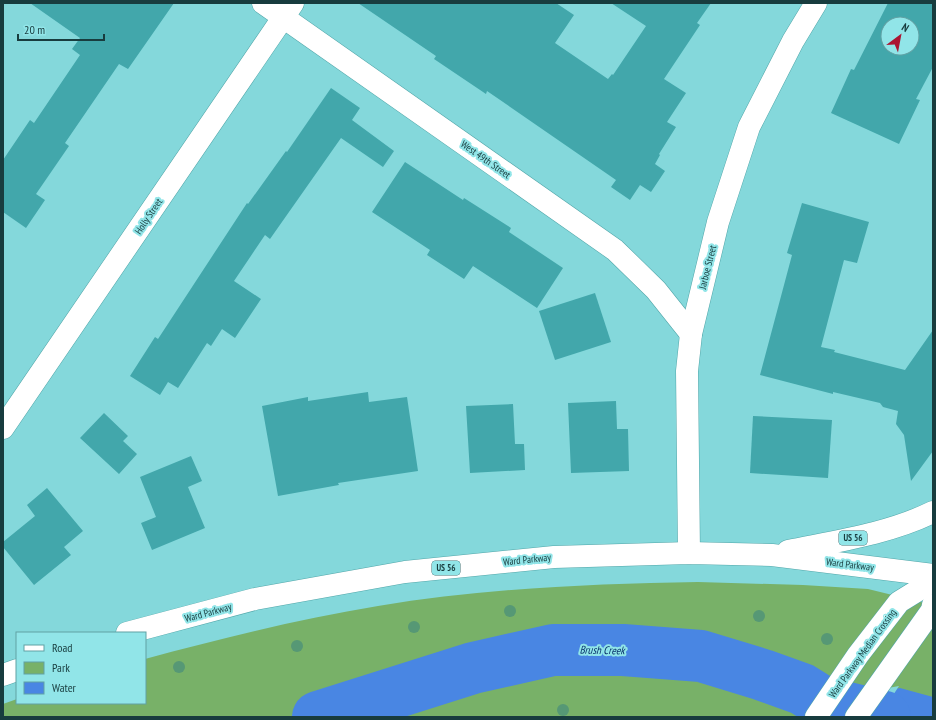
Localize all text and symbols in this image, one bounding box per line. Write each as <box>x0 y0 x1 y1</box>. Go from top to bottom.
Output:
scale bar <box>18 16 104 42</box>
north arrow <box>880 16 920 56</box>
text: N <box>899 20 912 35</box>
text: 20 m <box>24 22 45 37</box>
street label: West 49th Street <box>458 138 513 181</box>
street label: Holly Street <box>132 196 165 237</box>
street label: Jarboe Street <box>696 244 719 291</box>
road number: US 56 <box>839 531 867 545</box>
street label: Ward Parkway <box>502 550 552 568</box>
street label: Ward Parkway <box>825 555 875 574</box>
road number: US 56 <box>432 561 460 575</box>
street label: Ward Parkway <box>183 600 233 625</box>
street label: Ward Parkway Median Crossing <box>826 606 899 700</box>
legend <box>16 632 146 704</box>
text: Road <box>52 640 72 655</box>
water label: Brush Creek <box>579 643 626 657</box>
text: Park <box>52 660 70 675</box>
text: Water <box>52 680 77 695</box>

